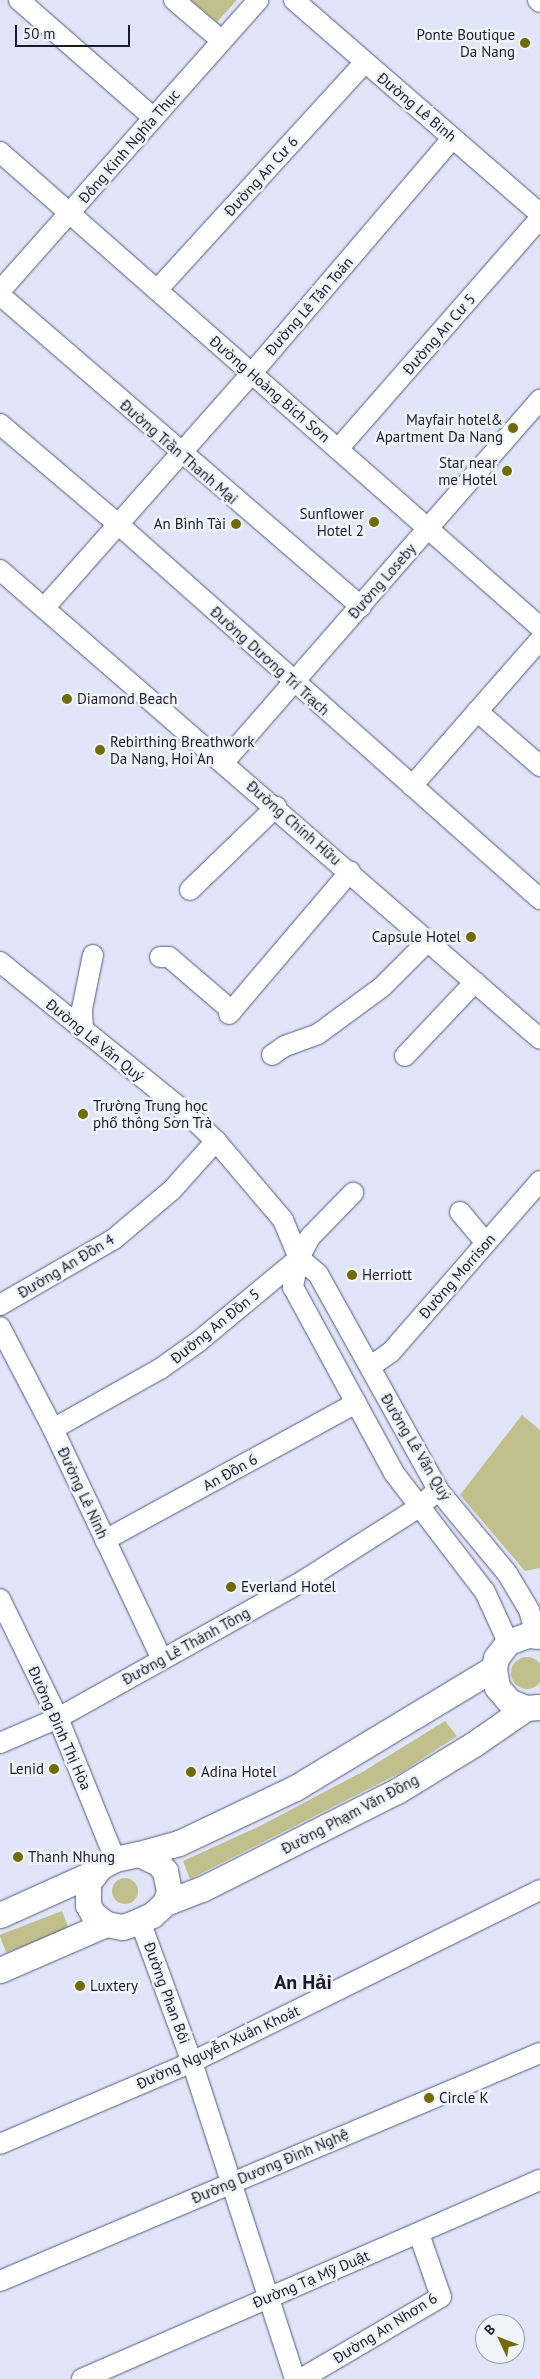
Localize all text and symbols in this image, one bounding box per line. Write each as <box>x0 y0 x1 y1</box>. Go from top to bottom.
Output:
scale bar <box>18 15 132 47</box>
text: 50 m <box>23 24 56 43</box>
place label: Ponte Boutique Da Nang <box>417 25 515 60</box>
marker: Ponte Boutique Da Nang <box>519 37 531 49</box>
street label: Đường Lê Binh <box>374 69 460 145</box>
street label: Đông Kinh Nghĩa Thục <box>74 85 184 207</box>
street label: Đường An Cư 6 <box>221 133 301 219</box>
street label: Đường Lê Tân Toán <box>262 253 356 359</box>
street label: Đường An Cư 5 <box>400 291 478 377</box>
street label: Đường Hoàng Bích Sơn <box>207 333 333 445</box>
street label: Đường Trần Thanh Mại <box>117 396 241 508</box>
place label: Mayfair hotel& Apartment Da Nang <box>376 410 503 445</box>
marker: Mayfair hotel& Apartment Da Nang <box>507 422 519 434</box>
place label: Star near me Hotel <box>438 453 497 488</box>
marker: Star near me Hotel <box>501 465 513 477</box>
place label: Sunflower Hotel 2 <box>300 504 364 539</box>
place label: An Bình Tài <box>153 515 226 533</box>
marker: Sunflower Hotel 2 <box>368 516 380 528</box>
marker: An Bình Tài <box>230 518 242 530</box>
street label: Đường Loseby <box>345 540 419 622</box>
street label: Đường Dương Trí Trạch <box>208 604 332 718</box>
place label: Diamond Beach <box>77 690 178 708</box>
marker: Diamond Beach <box>61 693 73 705</box>
place label: Rebirthing Breathwork Da Nang, Hoi An <box>110 732 254 767</box>
marker: Rebirthing Breathwork Da Nang, Hoi An <box>94 744 106 756</box>
street label: Đường Chính Hữu <box>244 778 344 868</box>
place label: Capsule Hotel <box>372 928 461 946</box>
marker: Capsule Hotel <box>465 931 477 943</box>
street label: Đường Lê Văn Quý <box>43 995 147 1085</box>
place label: Trường Trung học phổ thông Sơn Trà <box>93 1096 213 1131</box>
marker: Trường Trung học phổ thông Sơn Trà <box>77 1108 89 1120</box>
street label: Đường An Đồn 4 <box>15 1230 117 1302</box>
street label: Đường Morrison <box>416 1230 498 1322</box>
place label: Herriott <box>362 1266 412 1284</box>
marker: Herriott <box>346 1269 358 1281</box>
street label: Đường An Đồn 5 <box>167 1285 263 1367</box>
street label: Đường Lê Văn Quý <box>377 1391 455 1503</box>
street label: Đường Lê Ninh <box>54 1445 112 1541</box>
street label: An Đồn 6 <box>199 1450 261 1494</box>
place label: Everland Hotel <box>241 1578 336 1596</box>
marker: Everland Hotel <box>225 1581 237 1593</box>
street label: Đường Lê Thánh Tông <box>119 1604 253 1688</box>
street label: Đường Đinh Thị Hòa <box>25 1664 95 1792</box>
place label: Lenid <box>9 1760 44 1778</box>
marker: Lenid <box>48 1763 60 1775</box>
place label: Adina Hotel <box>201 1763 277 1781</box>
marker: Adina Hotel <box>185 1766 197 1778</box>
street label: Đường Phạm Văn Đồng <box>279 1770 421 1858</box>
place label: Thanh Nhung <box>28 1848 115 1866</box>
marker: Thanh Nhung <box>12 1851 24 1863</box>
street label: Đường Phan Bôi <box>141 1940 193 2046</box>
district label: An Hải <box>274 1970 332 1994</box>
place label: Luxtery <box>90 1977 138 1995</box>
marker: Luxtery <box>74 1980 86 1992</box>
street label: Đường Nguyễn Xuân Khoát <box>134 2002 302 2092</box>
place label: Circle K <box>439 2089 489 2107</box>
marker: Circle K <box>423 2092 435 2104</box>
street label: Đường Dương Đình Nghệ <box>190 2125 350 2207</box>
street label: Đường Tạ Mỹ Duật <box>250 2246 372 2312</box>
street label: Đường An Nhơn 6 <box>331 2289 439 2367</box>
north arrow <box>475 2314 525 2364</box>
text: B <box>480 2320 499 2339</box>

